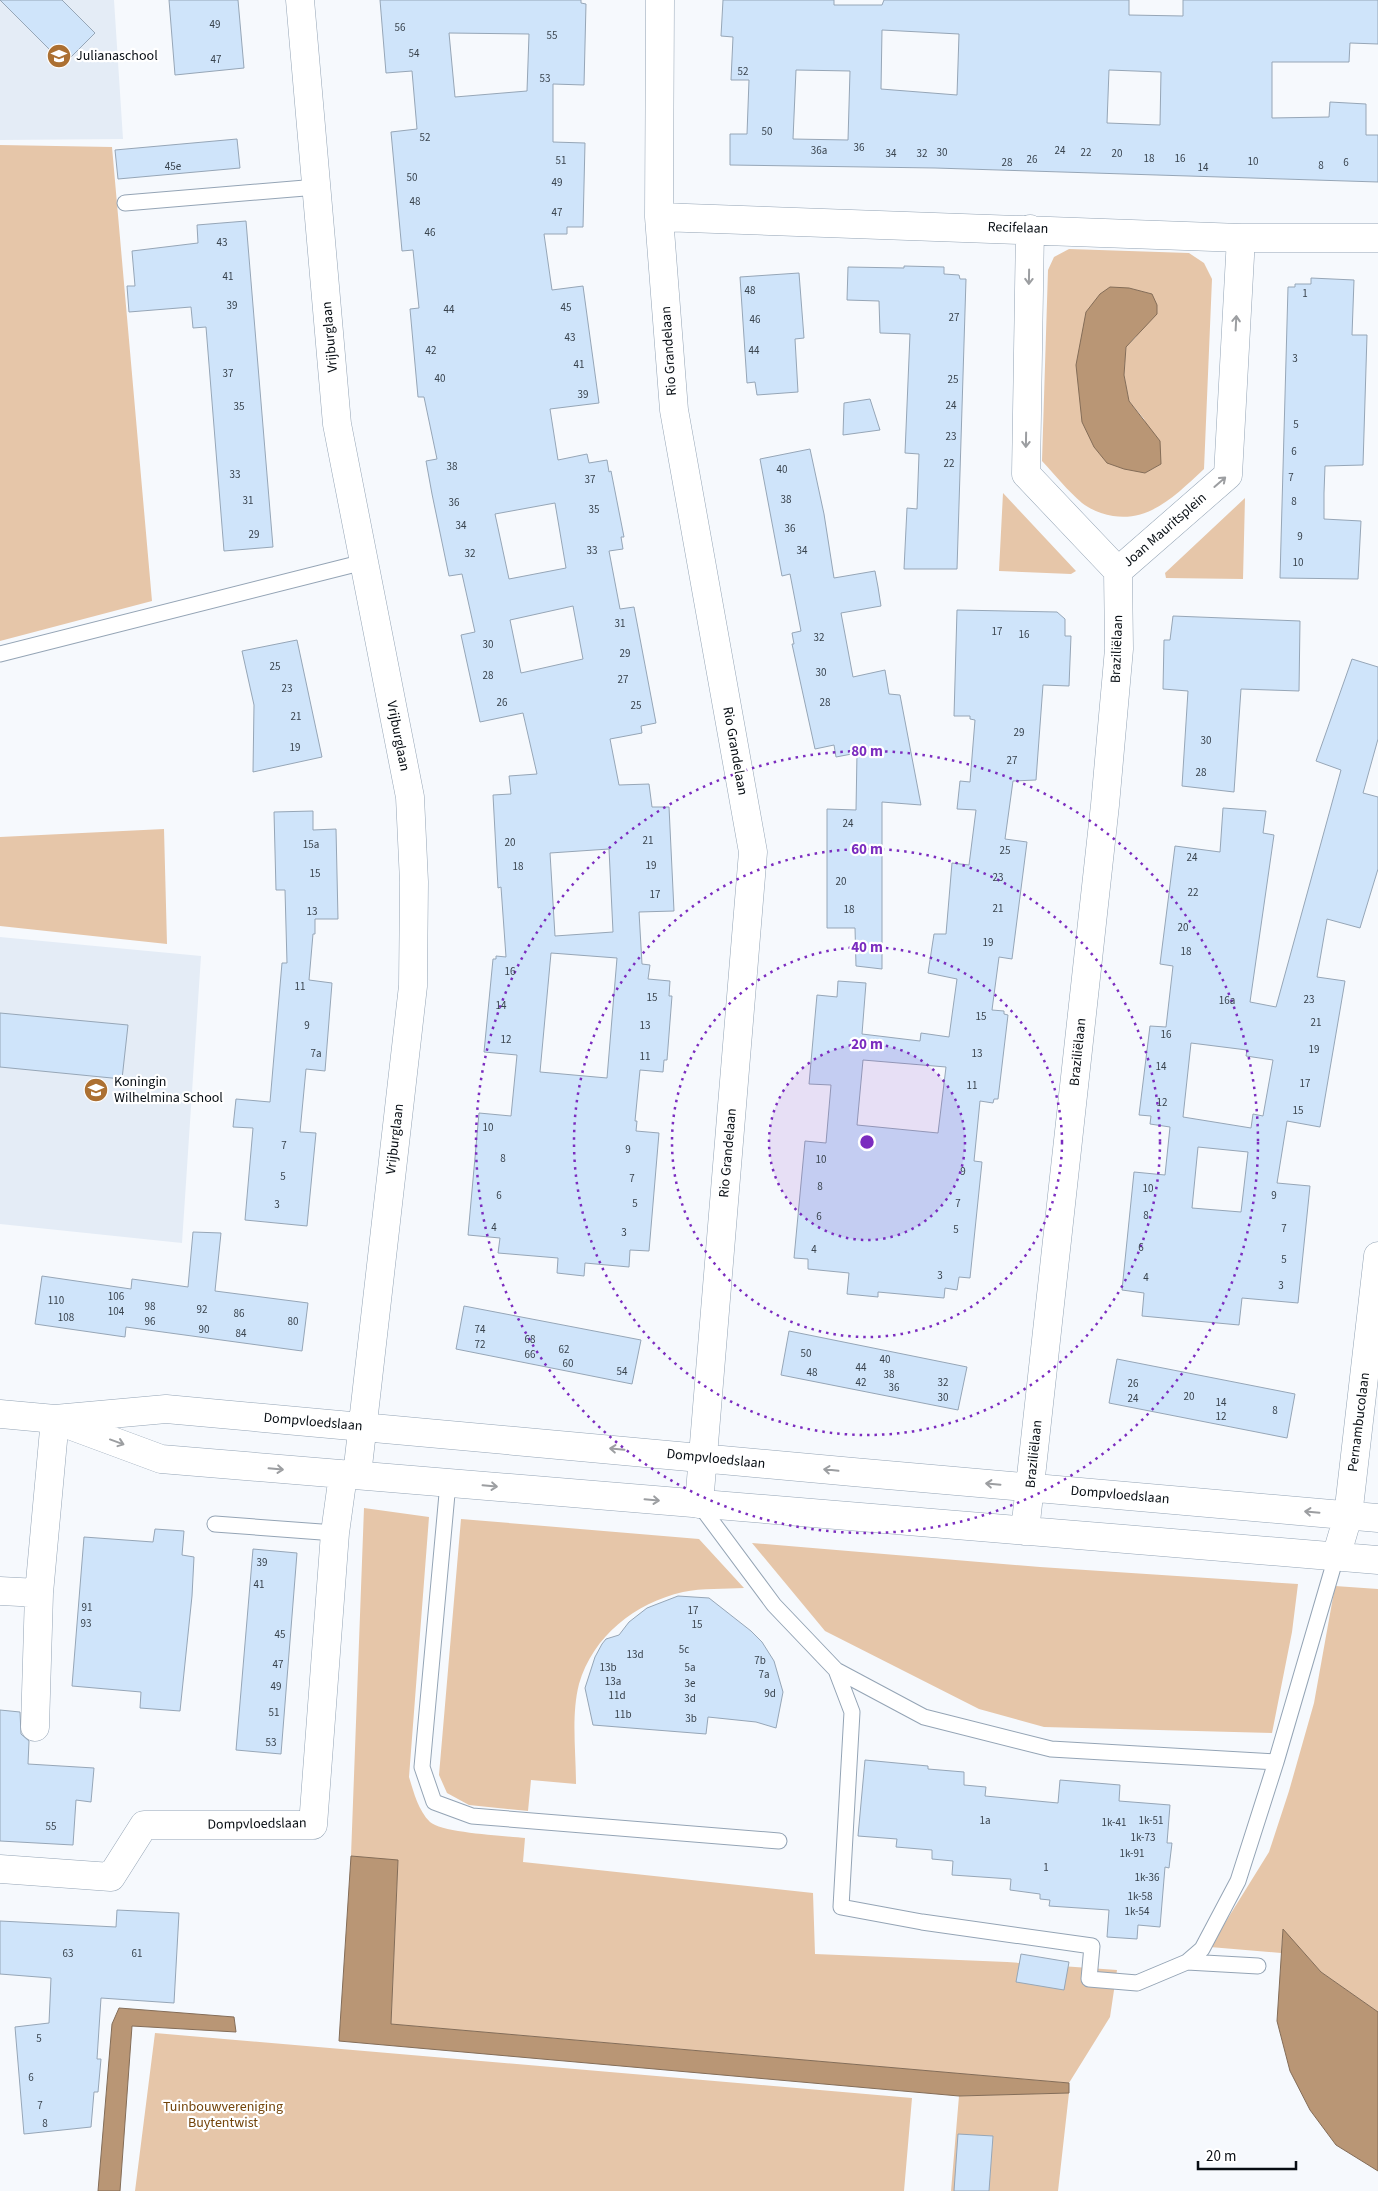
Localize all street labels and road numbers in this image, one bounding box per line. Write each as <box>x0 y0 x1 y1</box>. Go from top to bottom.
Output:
street label: Recifelaan <box>987 217 1049 239</box>
street label: Vrijburglaan <box>317 301 343 373</box>
street label: Rio Grandelaan <box>656 306 682 396</box>
street label: Joan Mauritsplein <box>1119 488 1211 572</box>
street label: Braziliëlaan <box>1106 614 1128 684</box>
street label: Vrijburglaan <box>381 699 415 773</box>
street label: Rio Grandelaan <box>717 705 753 797</box>
street label: Braziliëlaan <box>1064 1017 1092 1087</box>
street label: Vrijburglaan <box>381 1102 409 1176</box>
street label: Rio Grandelaan <box>714 1107 742 1199</box>
street label: Pernambucolaan <box>1343 1371 1375 1473</box>
street label: Dompvloedslaan <box>263 1408 363 1436</box>
street label: Braziliëlaan <box>1020 1419 1048 1489</box>
street label: Dompvloedslaan <box>666 1444 766 1474</box>
street label: Dompvloedslaan <box>1070 1481 1170 1509</box>
street label: Dompvloedslaan <box>207 1813 307 1835</box>

